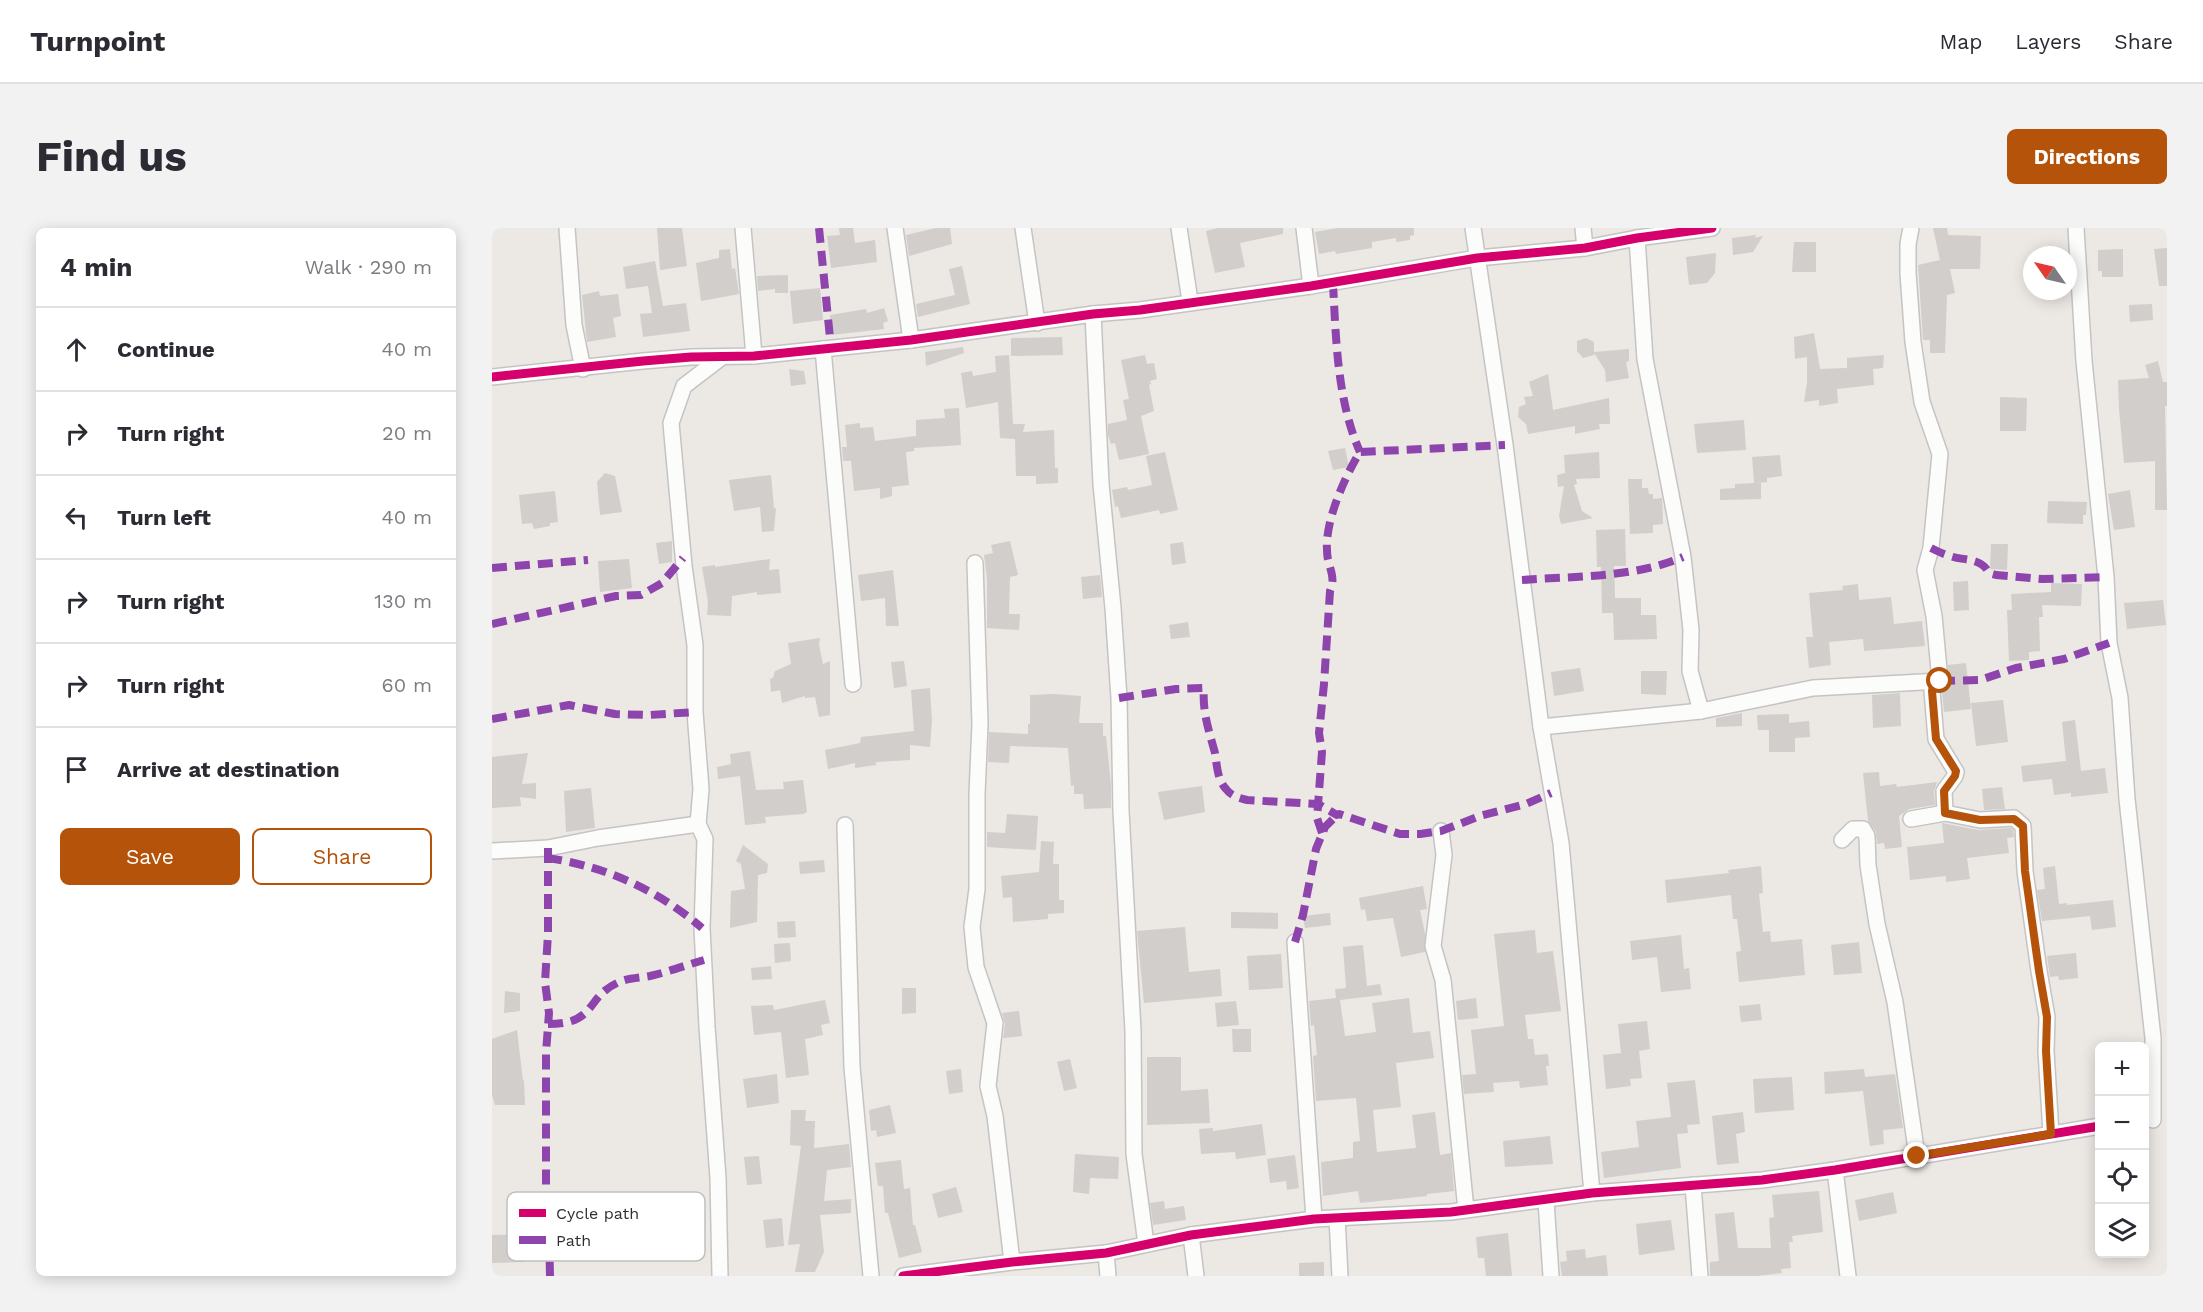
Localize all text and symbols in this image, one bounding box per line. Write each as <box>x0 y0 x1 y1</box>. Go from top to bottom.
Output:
text: Turnpoint <box>30 25 165 58</box>
text: Map <box>1939 29 1982 54</box>
text: Layers <box>2015 29 2081 54</box>
text: Share <box>2114 29 2173 54</box>
button: Directions <box>2007 129 2167 184</box>
text: Find us <box>36 132 187 181</box>
north arrow <box>2023 246 2077 300</box>
text: 4 min <box>60 252 132 282</box>
text: Walk · 290 m <box>305 255 432 279</box>
icon: ahead <box>60 333 93 366</box>
text: Continue <box>117 337 215 362</box>
text: 40 m <box>381 337 432 361</box>
icon: right <box>60 417 93 450</box>
text: Turn right <box>117 421 224 446</box>
text: 20 m <box>382 421 432 445</box>
icon: left <box>60 501 93 534</box>
text: Turn left <box>117 505 211 530</box>
text: 40 m <box>381 505 432 529</box>
icon: right <box>60 585 93 618</box>
text: Turn right <box>117 589 224 614</box>
text: 130 m <box>374 589 432 613</box>
route start <box>1926 667 1952 693</box>
icon: right <box>60 669 93 702</box>
text: Turn right <box>117 673 224 698</box>
text: 60 m <box>382 673 432 697</box>
icon: arrive <box>60 753 93 786</box>
text: Arrive at destination <box>117 757 340 782</box>
button: Save <box>60 828 240 885</box>
button: Share <box>252 828 432 885</box>
map controls <box>2095 1042 2149 1258</box>
button: + <box>2095 1042 2149 1096</box>
button: − <box>2095 1096 2149 1150</box>
route end <box>1903 1142 1929 1168</box>
button: locate <box>2095 1150 2149 1204</box>
legend <box>507 1192 705 1261</box>
text: Cycle path <box>556 1204 639 1223</box>
button: layers <box>2095 1204 2149 1258</box>
text: Path <box>556 1231 591 1250</box>

